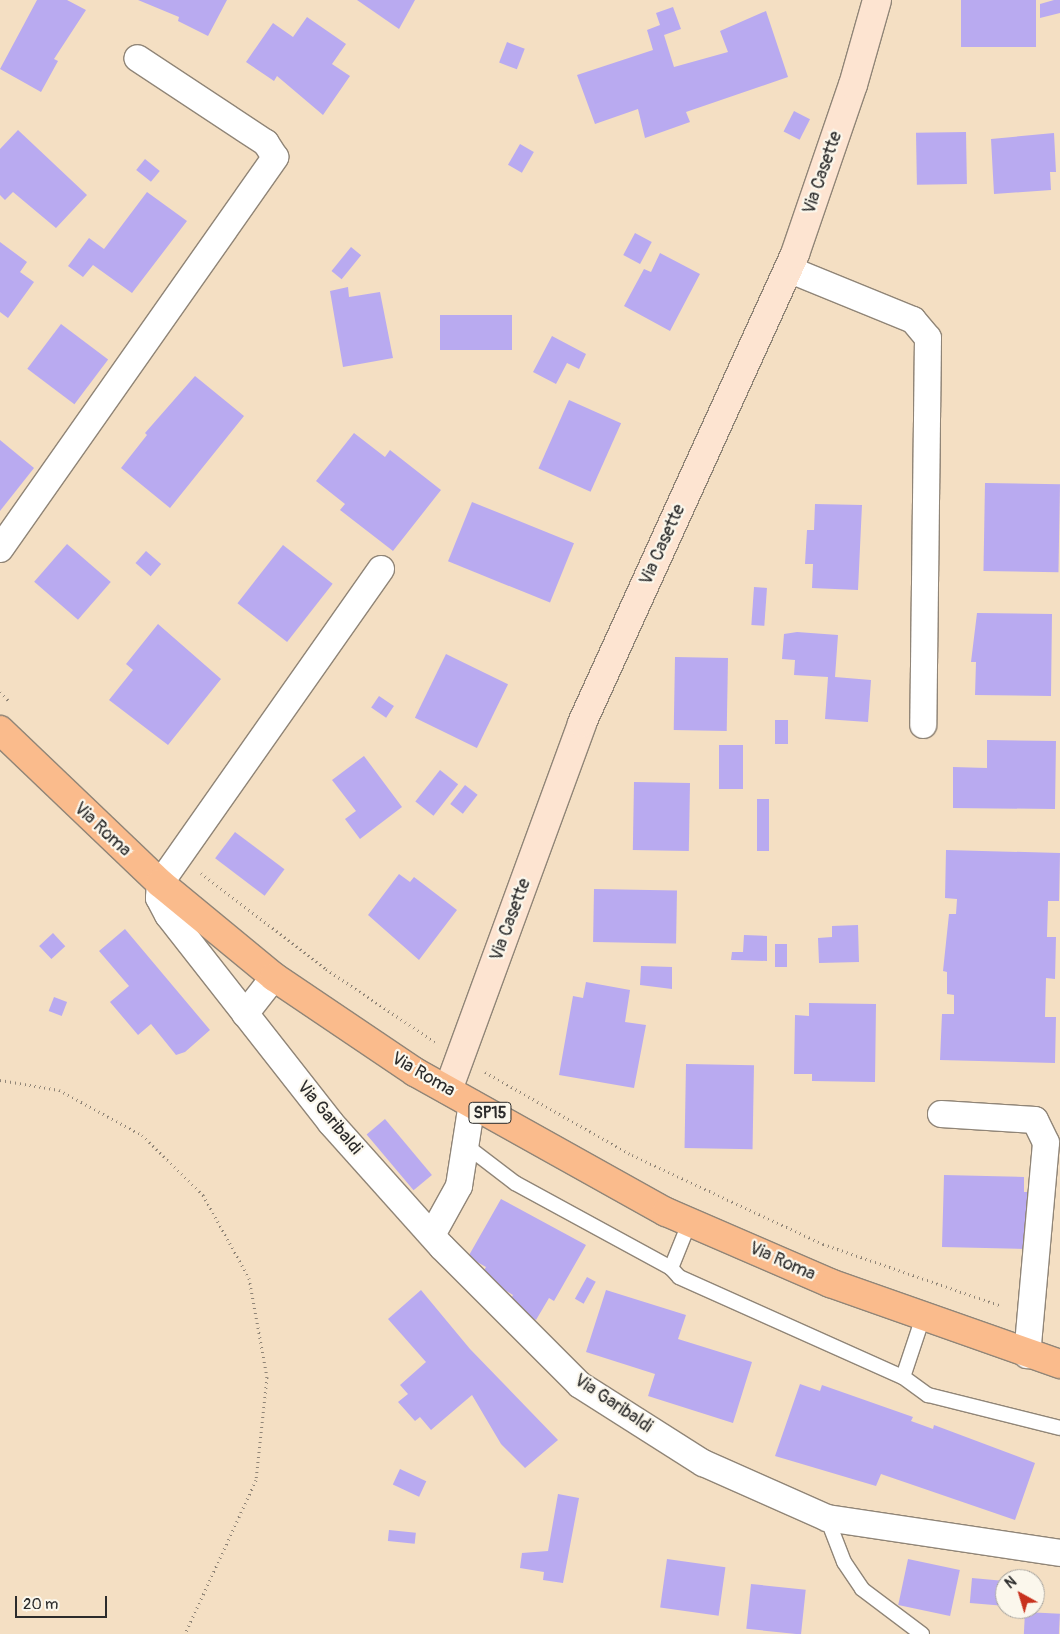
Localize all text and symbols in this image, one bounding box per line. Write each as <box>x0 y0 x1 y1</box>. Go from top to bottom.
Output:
street label: Via Casette <box>799 129 847 217</box>
street label: Via Casette <box>636 501 690 589</box>
street label: Via Roma <box>69 798 135 862</box>
street label: Via Casette <box>486 876 536 964</box>
street label: Via Roma <box>387 1048 459 1102</box>
street label: Via Garibaldi <box>292 1077 366 1159</box>
road number: SP15 <box>468 1100 512 1126</box>
street label: Via Roma <box>746 1238 818 1286</box>
street label: Via Garibaldi <box>570 1370 656 1438</box>
north arrow <box>995 1569 1045 1619</box>
text: N <box>1002 1573 1020 1592</box>
scale bar <box>18 1586 110 1618</box>
text: 20 m <box>23 1595 58 1614</box>

